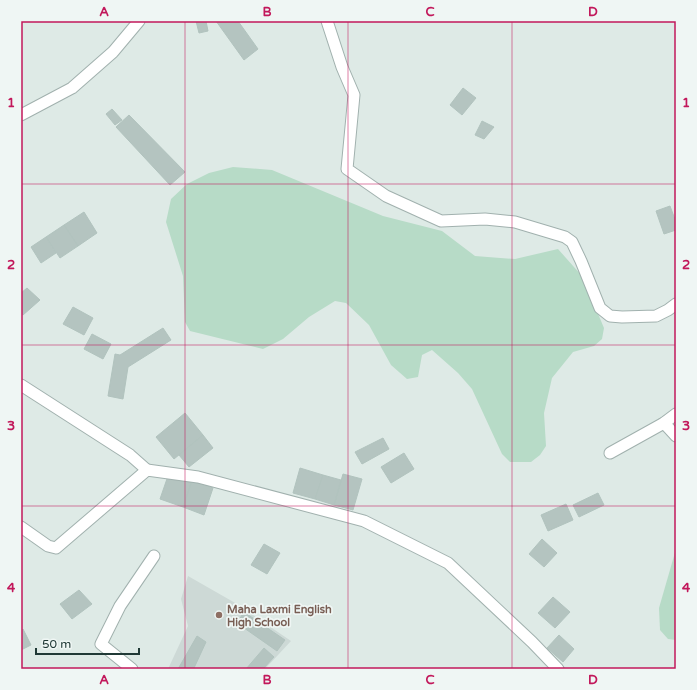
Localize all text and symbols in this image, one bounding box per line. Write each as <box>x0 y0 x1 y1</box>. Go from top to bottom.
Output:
text: A <box>99 4 109 20</box>
text: B <box>262 4 272 20</box>
text: C <box>425 4 435 20</box>
text: D <box>588 4 598 20</box>
text: 1 <box>7 95 15 111</box>
text: 1 <box>682 95 690 111</box>
text: 2 <box>7 257 15 273</box>
text: 2 <box>682 257 690 273</box>
text: 3 <box>7 418 15 434</box>
text: 3 <box>682 418 690 434</box>
text: 4 <box>7 580 16 596</box>
text: 4 <box>682 580 691 596</box>
place label: Maha Laxmi English High School <box>227 603 332 630</box>
marker: Maha Laxmi English High School <box>214 610 224 620</box>
scale bar <box>36 630 139 656</box>
text: 50 m <box>42 637 71 651</box>
text: A <box>99 672 109 688</box>
text: B <box>262 672 272 688</box>
text: C <box>425 672 435 688</box>
text: D <box>588 672 598 688</box>

